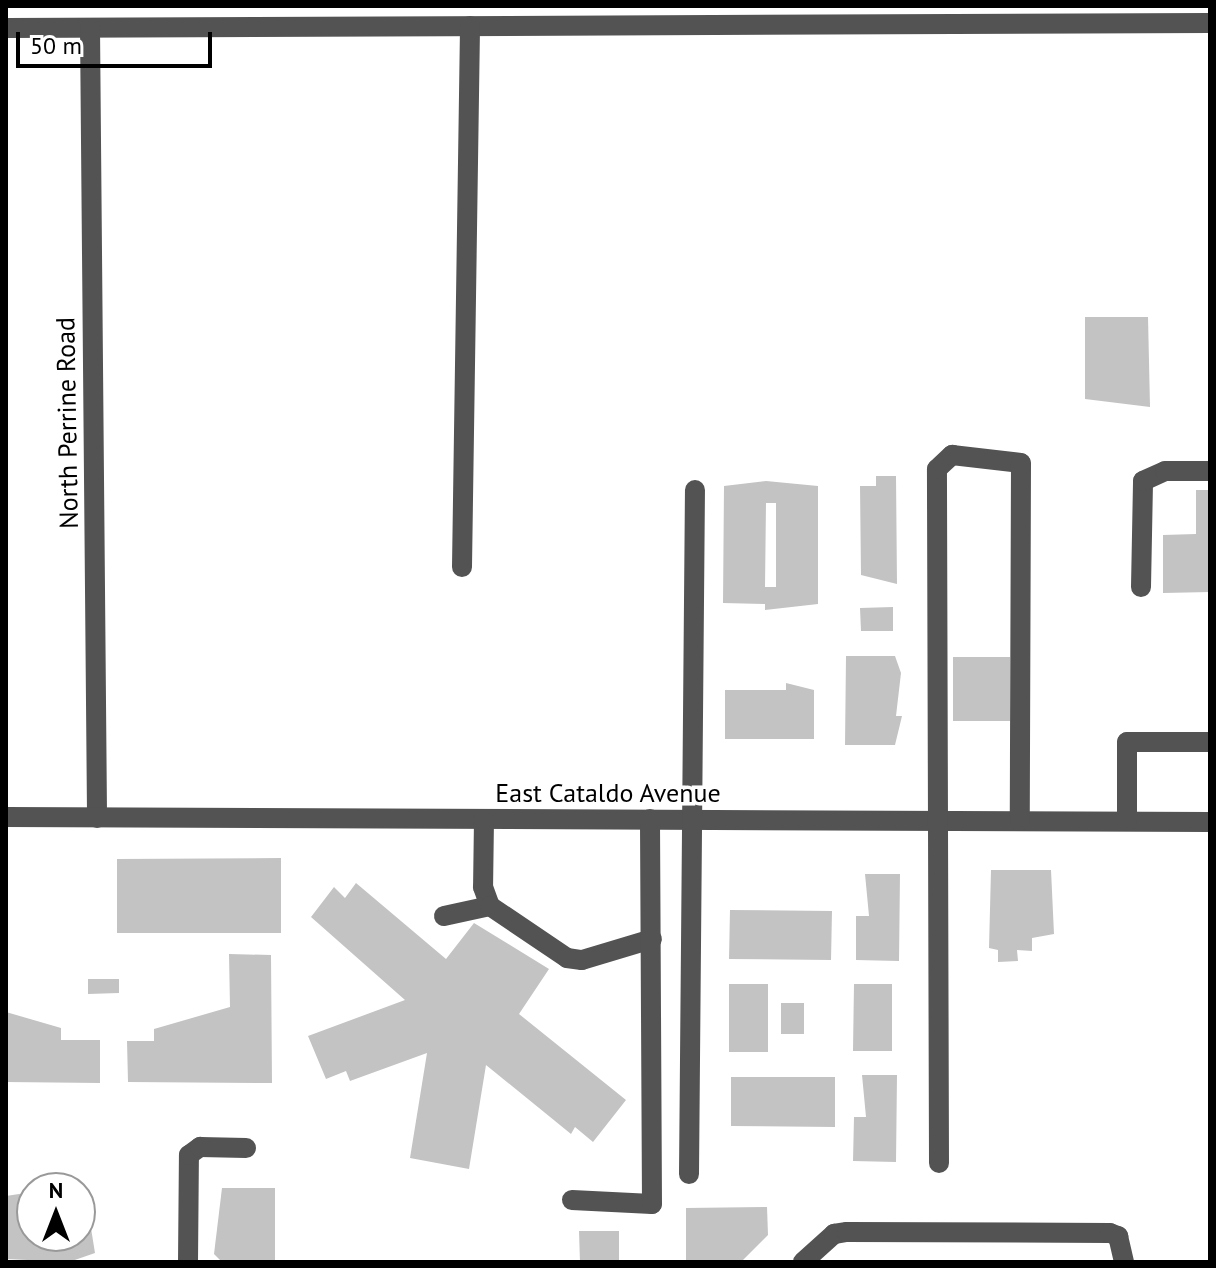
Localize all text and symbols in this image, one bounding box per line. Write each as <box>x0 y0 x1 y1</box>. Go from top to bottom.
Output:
scale bar <box>20 16 216 66</box>
text: 50 m <box>30 30 82 61</box>
street label: North Perrine Road <box>50 317 84 529</box>
street label: East Cataldo Avenue <box>495 777 721 809</box>
north arrow <box>16 1172 96 1252</box>
text: N <box>49 1176 63 1204</box>

